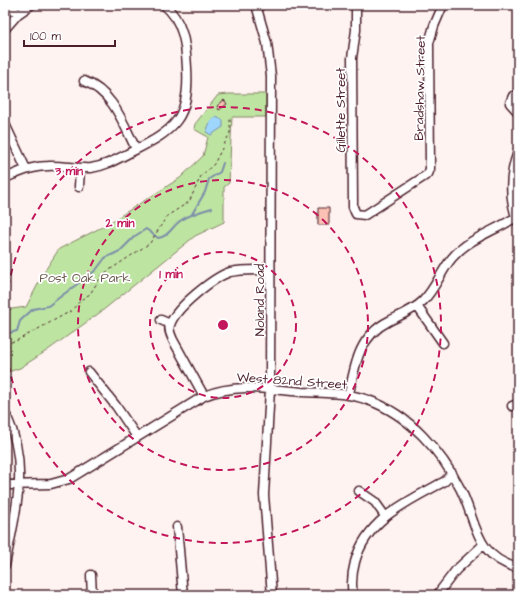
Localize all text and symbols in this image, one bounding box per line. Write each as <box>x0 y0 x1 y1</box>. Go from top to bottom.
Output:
scale bar <box>24 22 115 48</box>
text: 100 m <box>30 28 61 45</box>
street label: Bradshaw Street <box>410 35 430 141</box>
street label: Gillette Street <box>332 67 350 152</box>
text: 3 min <box>54 163 83 180</box>
text: 2 min <box>105 215 134 232</box>
street label: Noland Road <box>251 263 269 336</box>
text: 1 min <box>159 266 183 283</box>
park label: Post Oak Park <box>39 269 131 287</box>
centre of rings <box>216 318 230 332</box>
street label: West 82nd Street <box>236 368 348 394</box>

